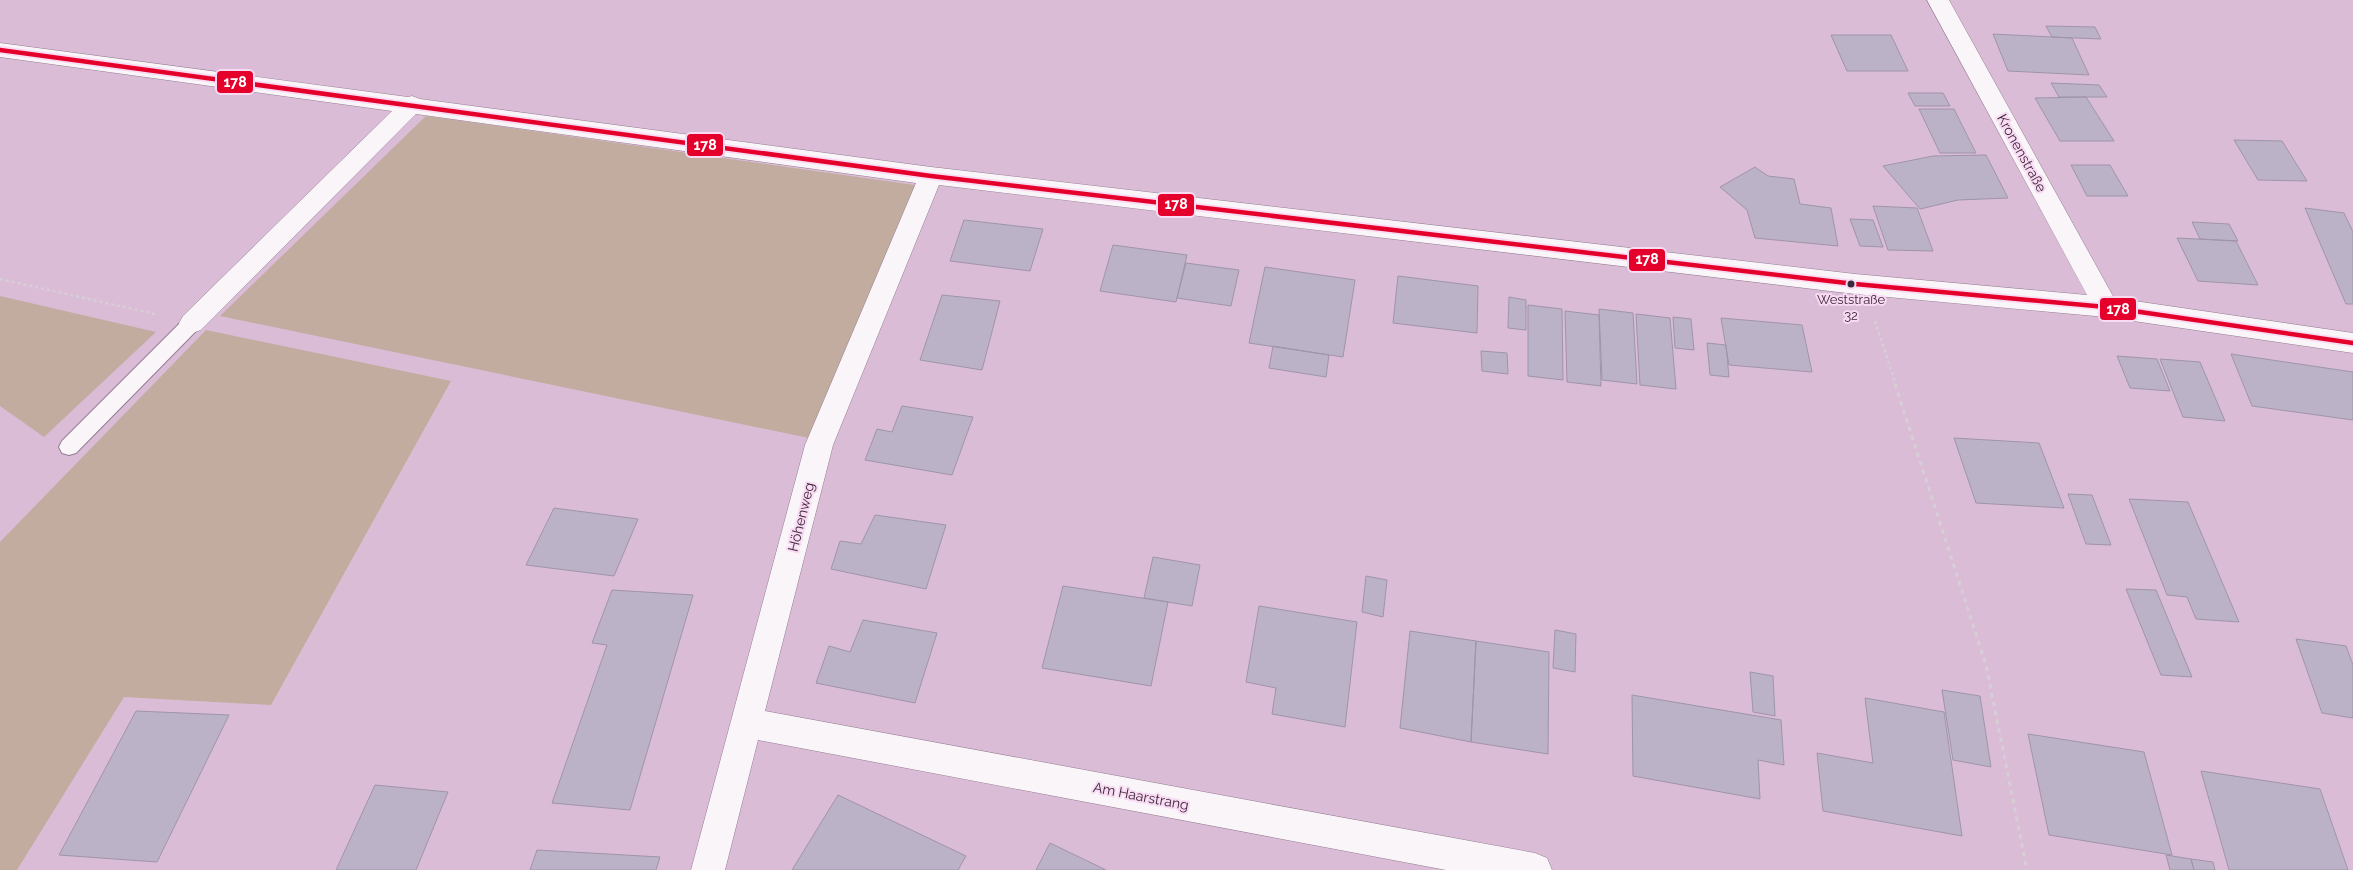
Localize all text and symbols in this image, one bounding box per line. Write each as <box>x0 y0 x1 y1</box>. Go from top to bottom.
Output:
line badge: 178 <box>216 70 254 94</box>
text: 178 <box>223 74 247 90</box>
street label: Kronenstraße <box>1994 111 2050 195</box>
line badge: 178 <box>686 133 724 157</box>
text: 178 <box>693 137 717 153</box>
line badge: 178 <box>1157 193 1195 217</box>
text: 178 <box>1164 196 1188 212</box>
line badge: 178 <box>1628 248 1666 272</box>
text: 178 <box>1635 251 1659 267</box>
marker: Weststraße 32 <box>1846 279 1856 289</box>
place label: Weststraße 32 <box>1817 292 1885 323</box>
line badge: 178 <box>2099 297 2137 321</box>
text: 178 <box>2106 301 2130 317</box>
street label: Höhenweg <box>785 481 817 553</box>
street label: Am Haarstrang <box>1092 779 1190 813</box>

